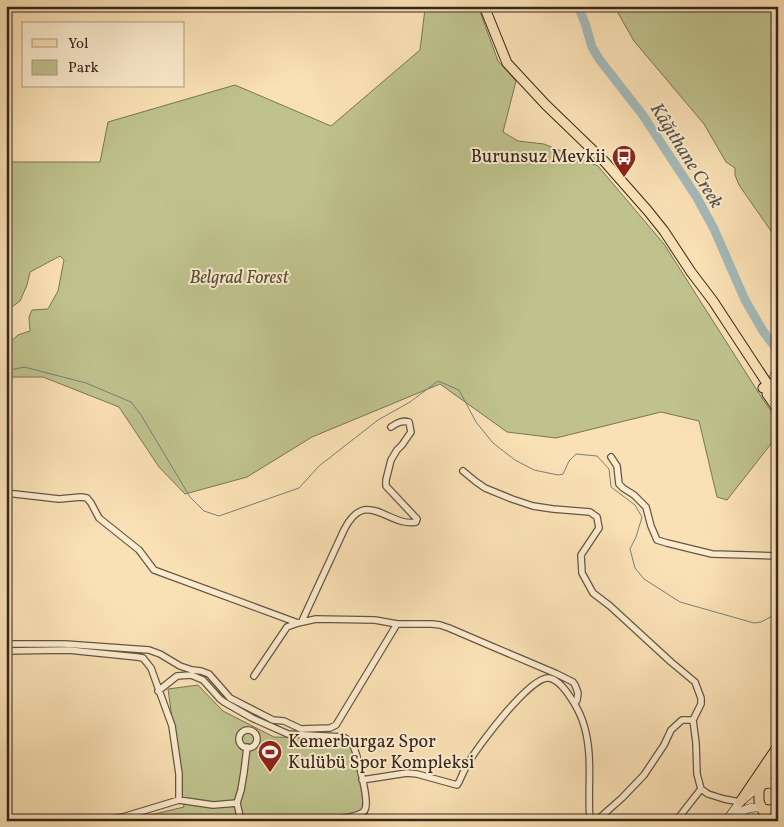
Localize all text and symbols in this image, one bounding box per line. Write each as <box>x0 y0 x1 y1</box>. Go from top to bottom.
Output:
legend <box>22 22 185 88</box>
text: Yol <box>68 34 88 55</box>
text: Park <box>68 58 99 79</box>
water label: Kâğıthane Creek <box>643 98 729 214</box>
bus stop icon: Burunsuz Mevkii <box>611 144 637 178</box>
place label: Burunsuz Mevkii <box>471 145 606 170</box>
park label: Belgrad Forest <box>189 266 290 291</box>
place label: Kemerburgaz Spor Kulübü Spor Kompleksi <box>288 730 474 776</box>
sports icon: Kemerburgaz Spor Kulübü Spor Kompleksi <box>257 739 283 773</box>

